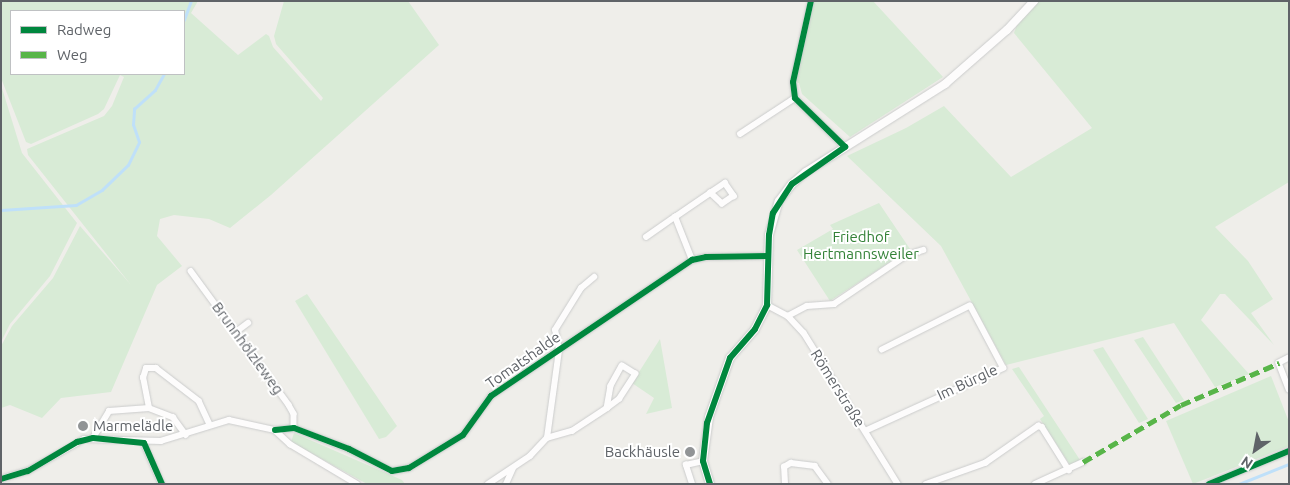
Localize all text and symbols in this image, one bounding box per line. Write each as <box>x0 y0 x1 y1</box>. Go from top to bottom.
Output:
legend <box>10 10 185 75</box>
text: Radweg <box>57 21 111 38</box>
text: Weg <box>57 46 88 63</box>
park label: Friedhof Hertmannsweiler <box>803 227 919 262</box>
street label: Brunnhölzleweg <box>208 298 288 398</box>
street label: Tomatshalde <box>482 328 564 392</box>
street label: Römerstraße <box>807 346 869 430</box>
street label: Im Bürgle <box>934 360 1000 404</box>
place label: Marmelädle <box>93 417 173 435</box>
marker: Marmelädle <box>77 420 89 432</box>
north arrow <box>1230 425 1280 475</box>
place label: Backhäusle <box>605 443 680 461</box>
marker: Backhäusle <box>684 446 696 458</box>
text: N <box>1238 453 1256 472</box>

